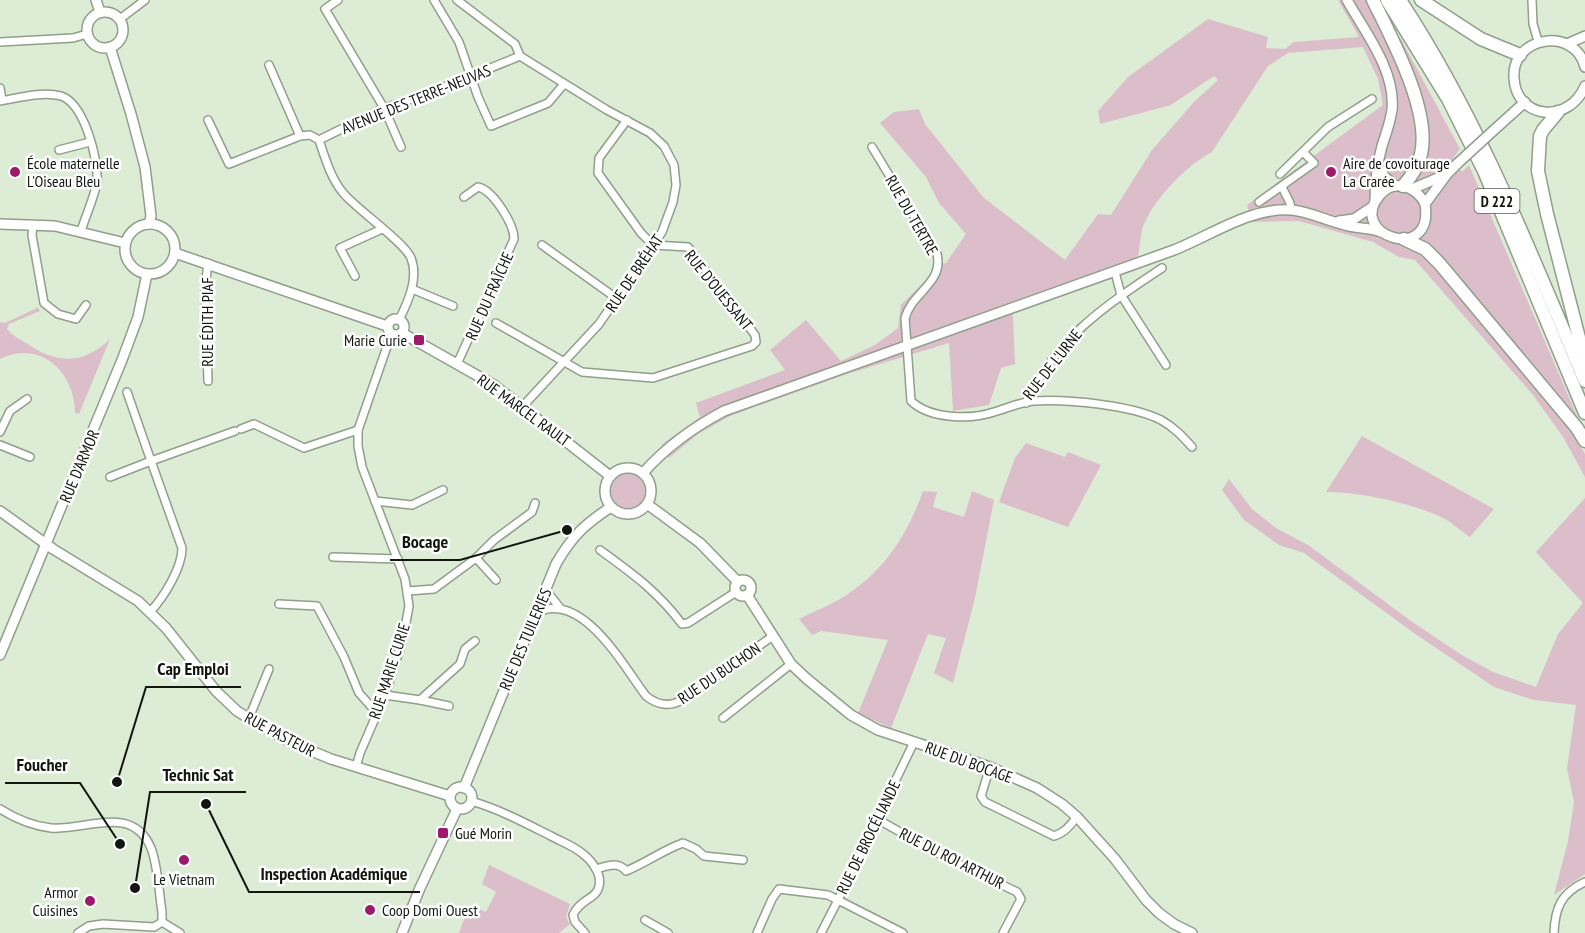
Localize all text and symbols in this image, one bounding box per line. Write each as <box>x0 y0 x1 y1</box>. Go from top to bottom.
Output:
street label: AVENUE DES TERRE-NEUVAS <box>338 60 494 138</box>
place label: École maternelle L'Oiseau Bleu <box>27 153 120 191</box>
place label: Aire de covoiturage La Crarée <box>1343 153 1450 191</box>
marker: École maternelle L'Oiseau Bleu <box>8 165 22 179</box>
marker: Aire de covoiturage La Crarée <box>1324 165 1338 179</box>
street label: RUE DU TERTRE <box>881 172 943 258</box>
road number: D 222 <box>1474 189 1520 213</box>
street label: RUE DE BRÉHAT <box>601 230 667 316</box>
street label: RUE D'OUESSANT <box>681 246 757 334</box>
street label: RUE DU FRAÎCHE <box>461 249 517 343</box>
street label: RUE ÉDITH PIAF <box>197 277 217 367</box>
street label: RUE DE L'URNE <box>1018 325 1086 403</box>
place label: Marie Curie <box>344 330 407 350</box>
marker: Marie Curie <box>412 333 426 347</box>
street label: RUE MARCEL RAULT <box>473 369 575 451</box>
street label: RUE D'ARMOR <box>55 426 103 506</box>
callout: Bocage <box>390 524 460 560</box>
text: Bocage <box>402 530 448 553</box>
street label: RUE DES TUILERIES <box>494 585 556 693</box>
street label: RUE MARIE CURIE <box>364 620 414 721</box>
street label: RUE DU BUCHON <box>674 638 764 708</box>
callout: Cap Emploi <box>146 651 241 687</box>
text: Cap Emploi <box>157 657 229 680</box>
street label: RUE PASTEUR <box>241 707 319 761</box>
street label: RUE DU BOCAGE <box>923 737 1016 787</box>
callout: Foucher <box>5 747 80 783</box>
text: Foucher <box>17 753 68 776</box>
callout: Technic Sat <box>150 756 246 792</box>
text: Technic Sat <box>162 763 234 786</box>
street label: RUE DE BROCÉLIANDE <box>832 777 904 897</box>
place label: Gué Morin <box>455 823 512 843</box>
street label: RUE DU ROI ARTHUR <box>896 823 1008 893</box>
marker: Gué Morin <box>436 826 450 840</box>
marker: Le Vietnam <box>177 853 191 867</box>
callout: Inspection Académique <box>249 856 420 892</box>
text: Inspection Académique <box>260 862 408 885</box>
place label: Le Vietnam <box>153 869 215 889</box>
place label: Armor Cuisines <box>33 882 79 920</box>
marker: Armor Cuisines <box>83 894 97 908</box>
place label: Coop Domi Ouest <box>382 900 478 920</box>
marker: Coop Domi Ouest <box>363 903 377 917</box>

